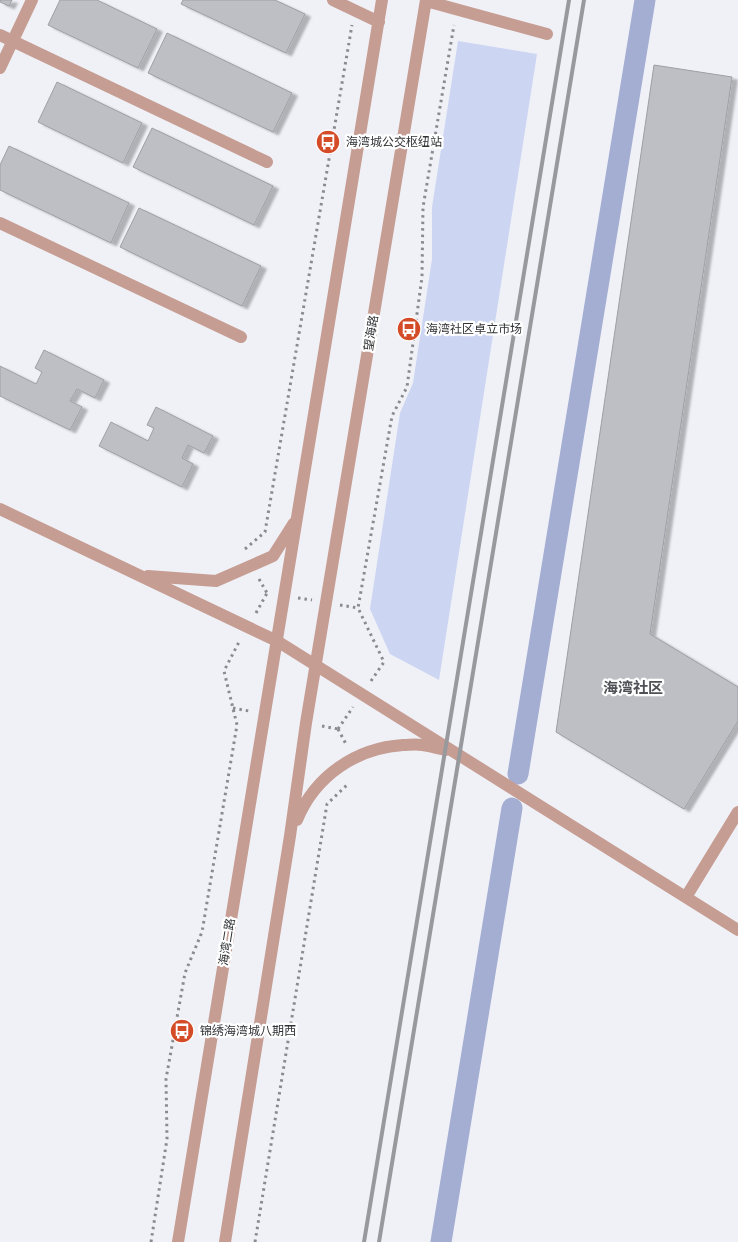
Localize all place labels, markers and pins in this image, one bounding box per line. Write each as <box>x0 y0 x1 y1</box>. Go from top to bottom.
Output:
bus stop icon: 海湾城公交枢纽站 <box>315 129 341 155</box>
place label: 海湾城公交枢纽站 <box>346 135 442 149</box>
bus stop icon: 海湾社区卓立市场 <box>396 316 422 342</box>
place label: 海湾社区卓立市场 <box>426 322 522 336</box>
bus stop icon: 锦绣海湾城八期西 <box>169 1018 195 1044</box>
place label: 锦绣海湾城八期西 <box>200 1024 296 1038</box>

